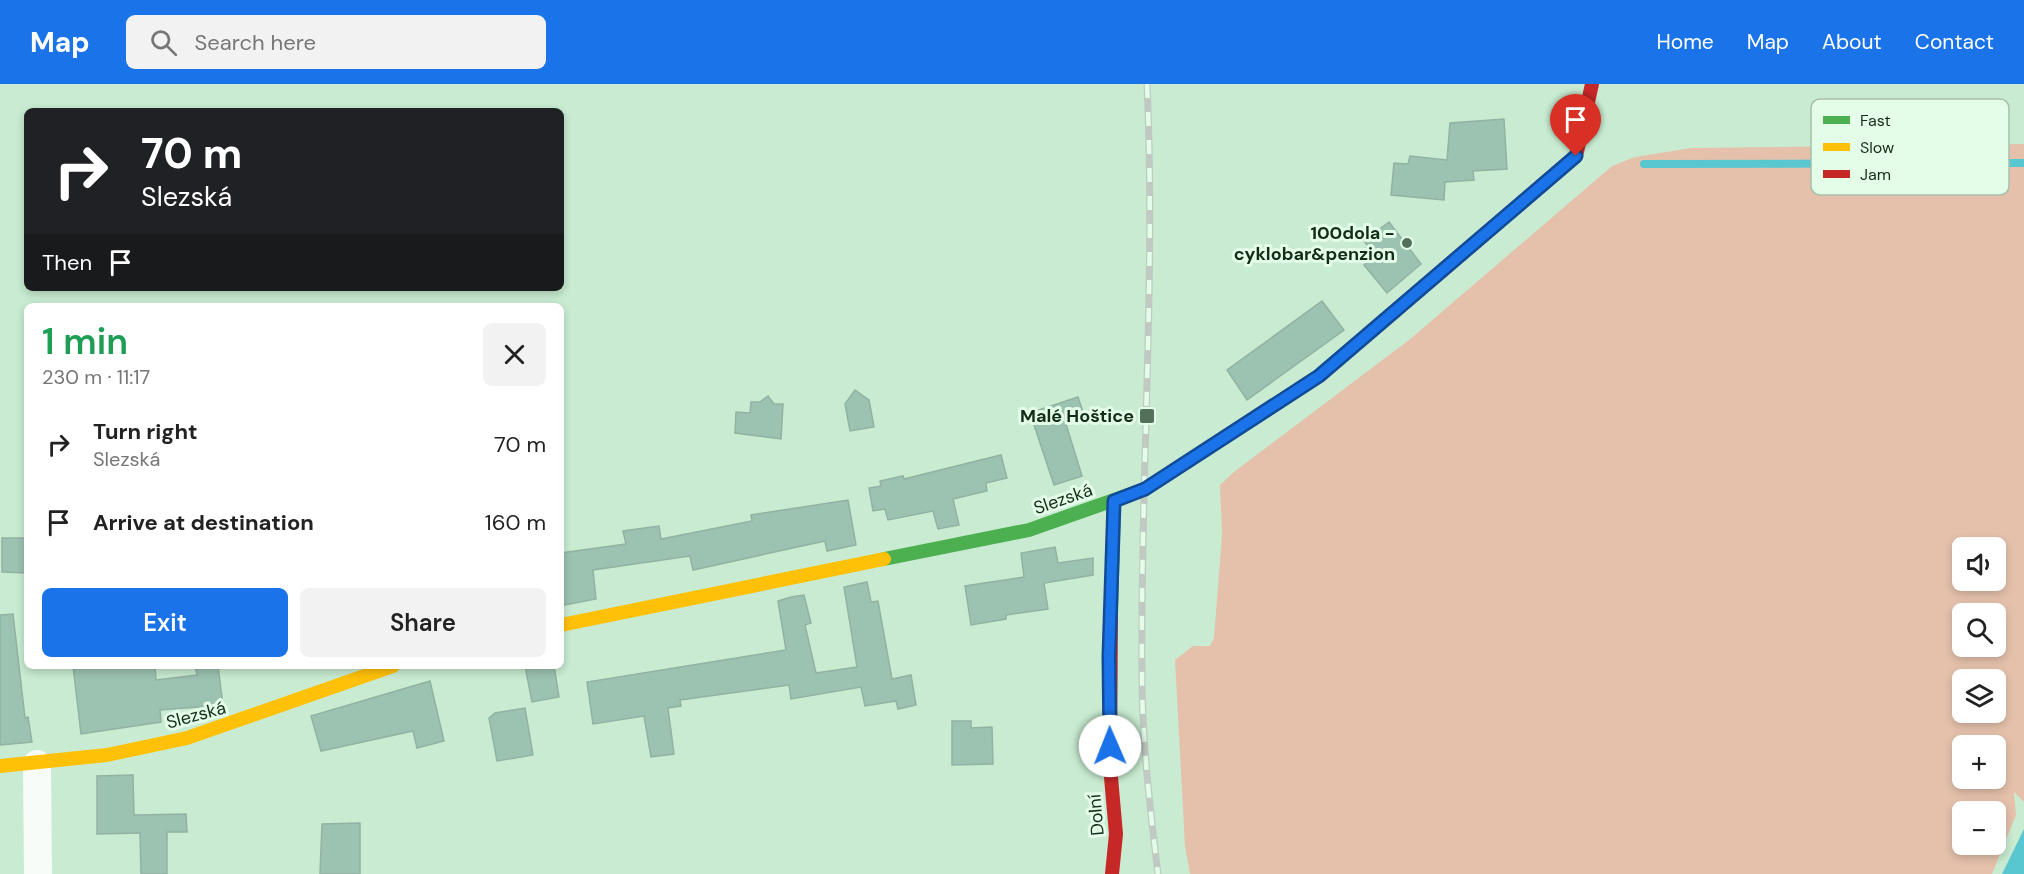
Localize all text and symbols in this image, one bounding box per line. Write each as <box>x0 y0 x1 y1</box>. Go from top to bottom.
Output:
search box <box>126 15 546 69</box>
text: Map <box>30 24 90 61</box>
icon: search <box>147 26 180 59</box>
text: Search here <box>195 28 316 57</box>
text: Home <box>1656 28 1714 56</box>
text: Map <box>1747 28 1789 56</box>
text: About <box>1822 28 1882 56</box>
text: Contact <box>1915 28 1994 56</box>
pin <box>1550 94 1601 156</box>
legend <box>1811 99 2009 195</box>
icon: arrive <box>1559 103 1592 136</box>
text: Fast <box>1860 110 1891 131</box>
text: 70 m <box>141 126 242 181</box>
icon: right <box>42 132 120 210</box>
text: Slow <box>1860 137 1894 158</box>
text: Jam <box>1860 164 1891 185</box>
text: Slezská <box>141 179 232 214</box>
place label: 100dola - cyklobar&penzion <box>1234 221 1395 266</box>
marker: 100dola - cyklobar&penzion <box>1400 236 1414 250</box>
icon: arrive <box>104 246 137 279</box>
text: Then <box>42 248 92 277</box>
text: 1 min <box>42 318 128 365</box>
button: close <box>483 323 546 386</box>
text: 230 m · 11:17 <box>42 364 150 390</box>
place label: Malé Hoštice <box>1020 404 1134 428</box>
marker: Malé Hoštice <box>1138 407 1156 425</box>
text: Turn right <box>93 417 198 446</box>
icon: right <box>42 428 75 461</box>
text: 70 m <box>494 430 546 459</box>
text: Slezská <box>93 446 161 472</box>
street label: Slezská <box>1030 478 1096 520</box>
icon: arrive <box>42 506 75 539</box>
text: Arrive at destination <box>93 508 314 537</box>
text: 160 m <box>485 508 546 537</box>
map controls <box>1952 537 2006 855</box>
button: sound <box>1952 537 2006 591</box>
button: Exit <box>42 588 288 657</box>
button: Share <box>300 588 546 657</box>
button: search <box>1952 603 2006 657</box>
button: layers <box>1952 669 2006 723</box>
street label: Slezská <box>164 696 228 734</box>
position arrow <box>1078 714 1142 778</box>
button: + <box>1952 735 2006 789</box>
street label: Dolní <box>1082 793 1110 837</box>
button: − <box>1952 801 2006 855</box>

